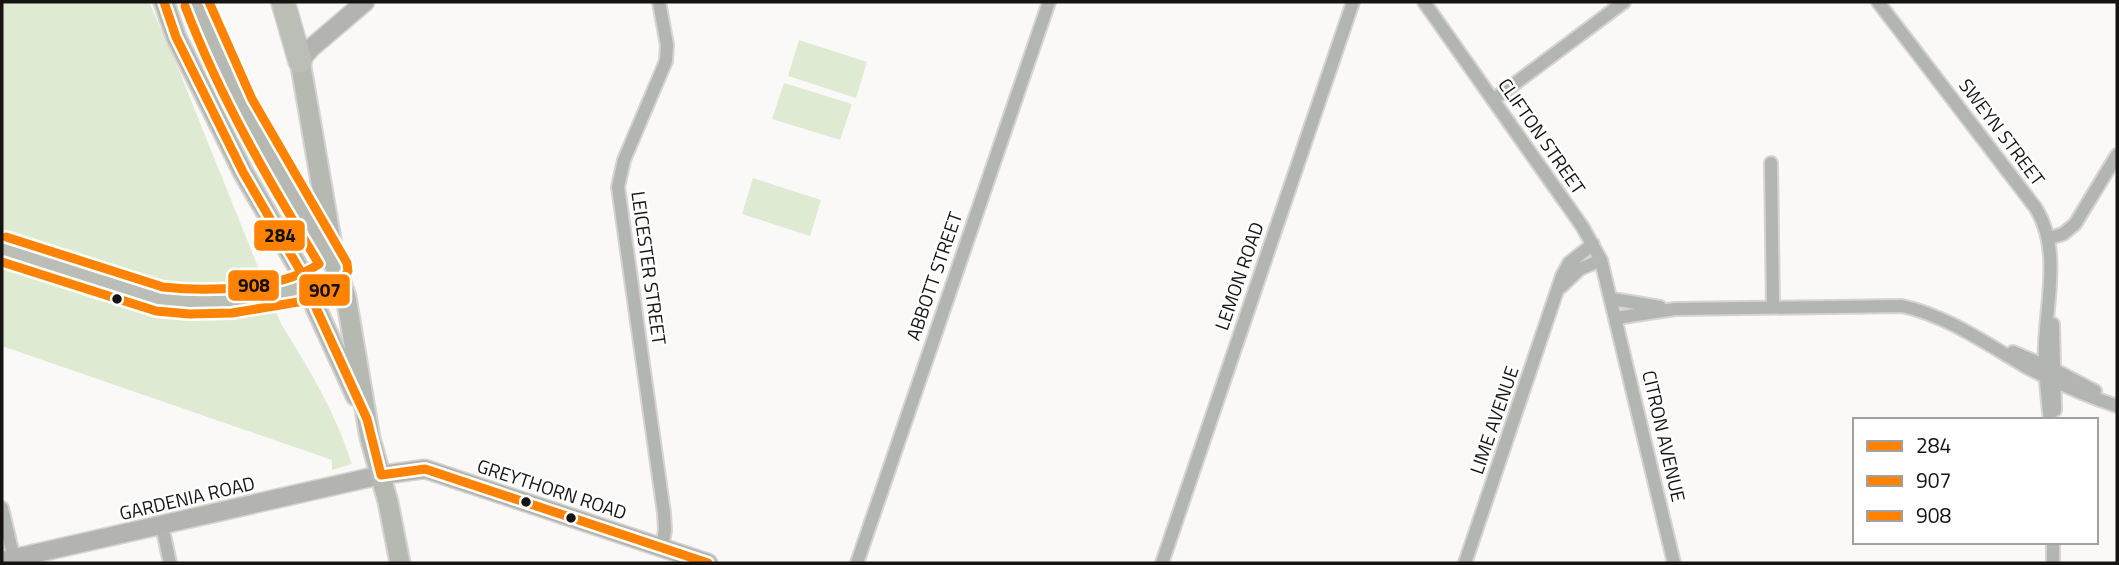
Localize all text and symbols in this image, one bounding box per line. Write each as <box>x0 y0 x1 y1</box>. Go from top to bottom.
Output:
street label: CLIFTON STREET <box>1491 72 1593 200</box>
street label: SWEYN STREET <box>1952 72 2052 191</box>
street label: LEICESTER STREET <box>624 189 675 347</box>
street label: ABBOTT STREET <box>898 208 969 344</box>
street label: LEMON ROAD <box>1206 218 1271 334</box>
line badge: 284 <box>253 219 306 252</box>
text: 284 <box>264 220 296 249</box>
line badge: 908 <box>227 269 280 302</box>
text: 908 <box>238 270 270 299</box>
line badge: 907 <box>298 273 351 307</box>
text: 907 <box>309 275 341 304</box>
unlabelled marker <box>110 292 124 306</box>
street label: LIME AVENUE <box>1462 362 1526 478</box>
street label: CITRON AVENUE <box>1635 367 1694 505</box>
legend <box>1853 418 2098 544</box>
text: 284 <box>1916 429 1951 461</box>
street label: GREYTHORN ROAD <box>474 451 631 526</box>
text: 907 <box>1916 464 1951 496</box>
street label: GARDENIA ROAD <box>116 468 257 527</box>
unlabelled marker <box>519 495 533 509</box>
text: 908 <box>1916 499 1952 531</box>
unlabelled marker <box>564 511 578 525</box>

